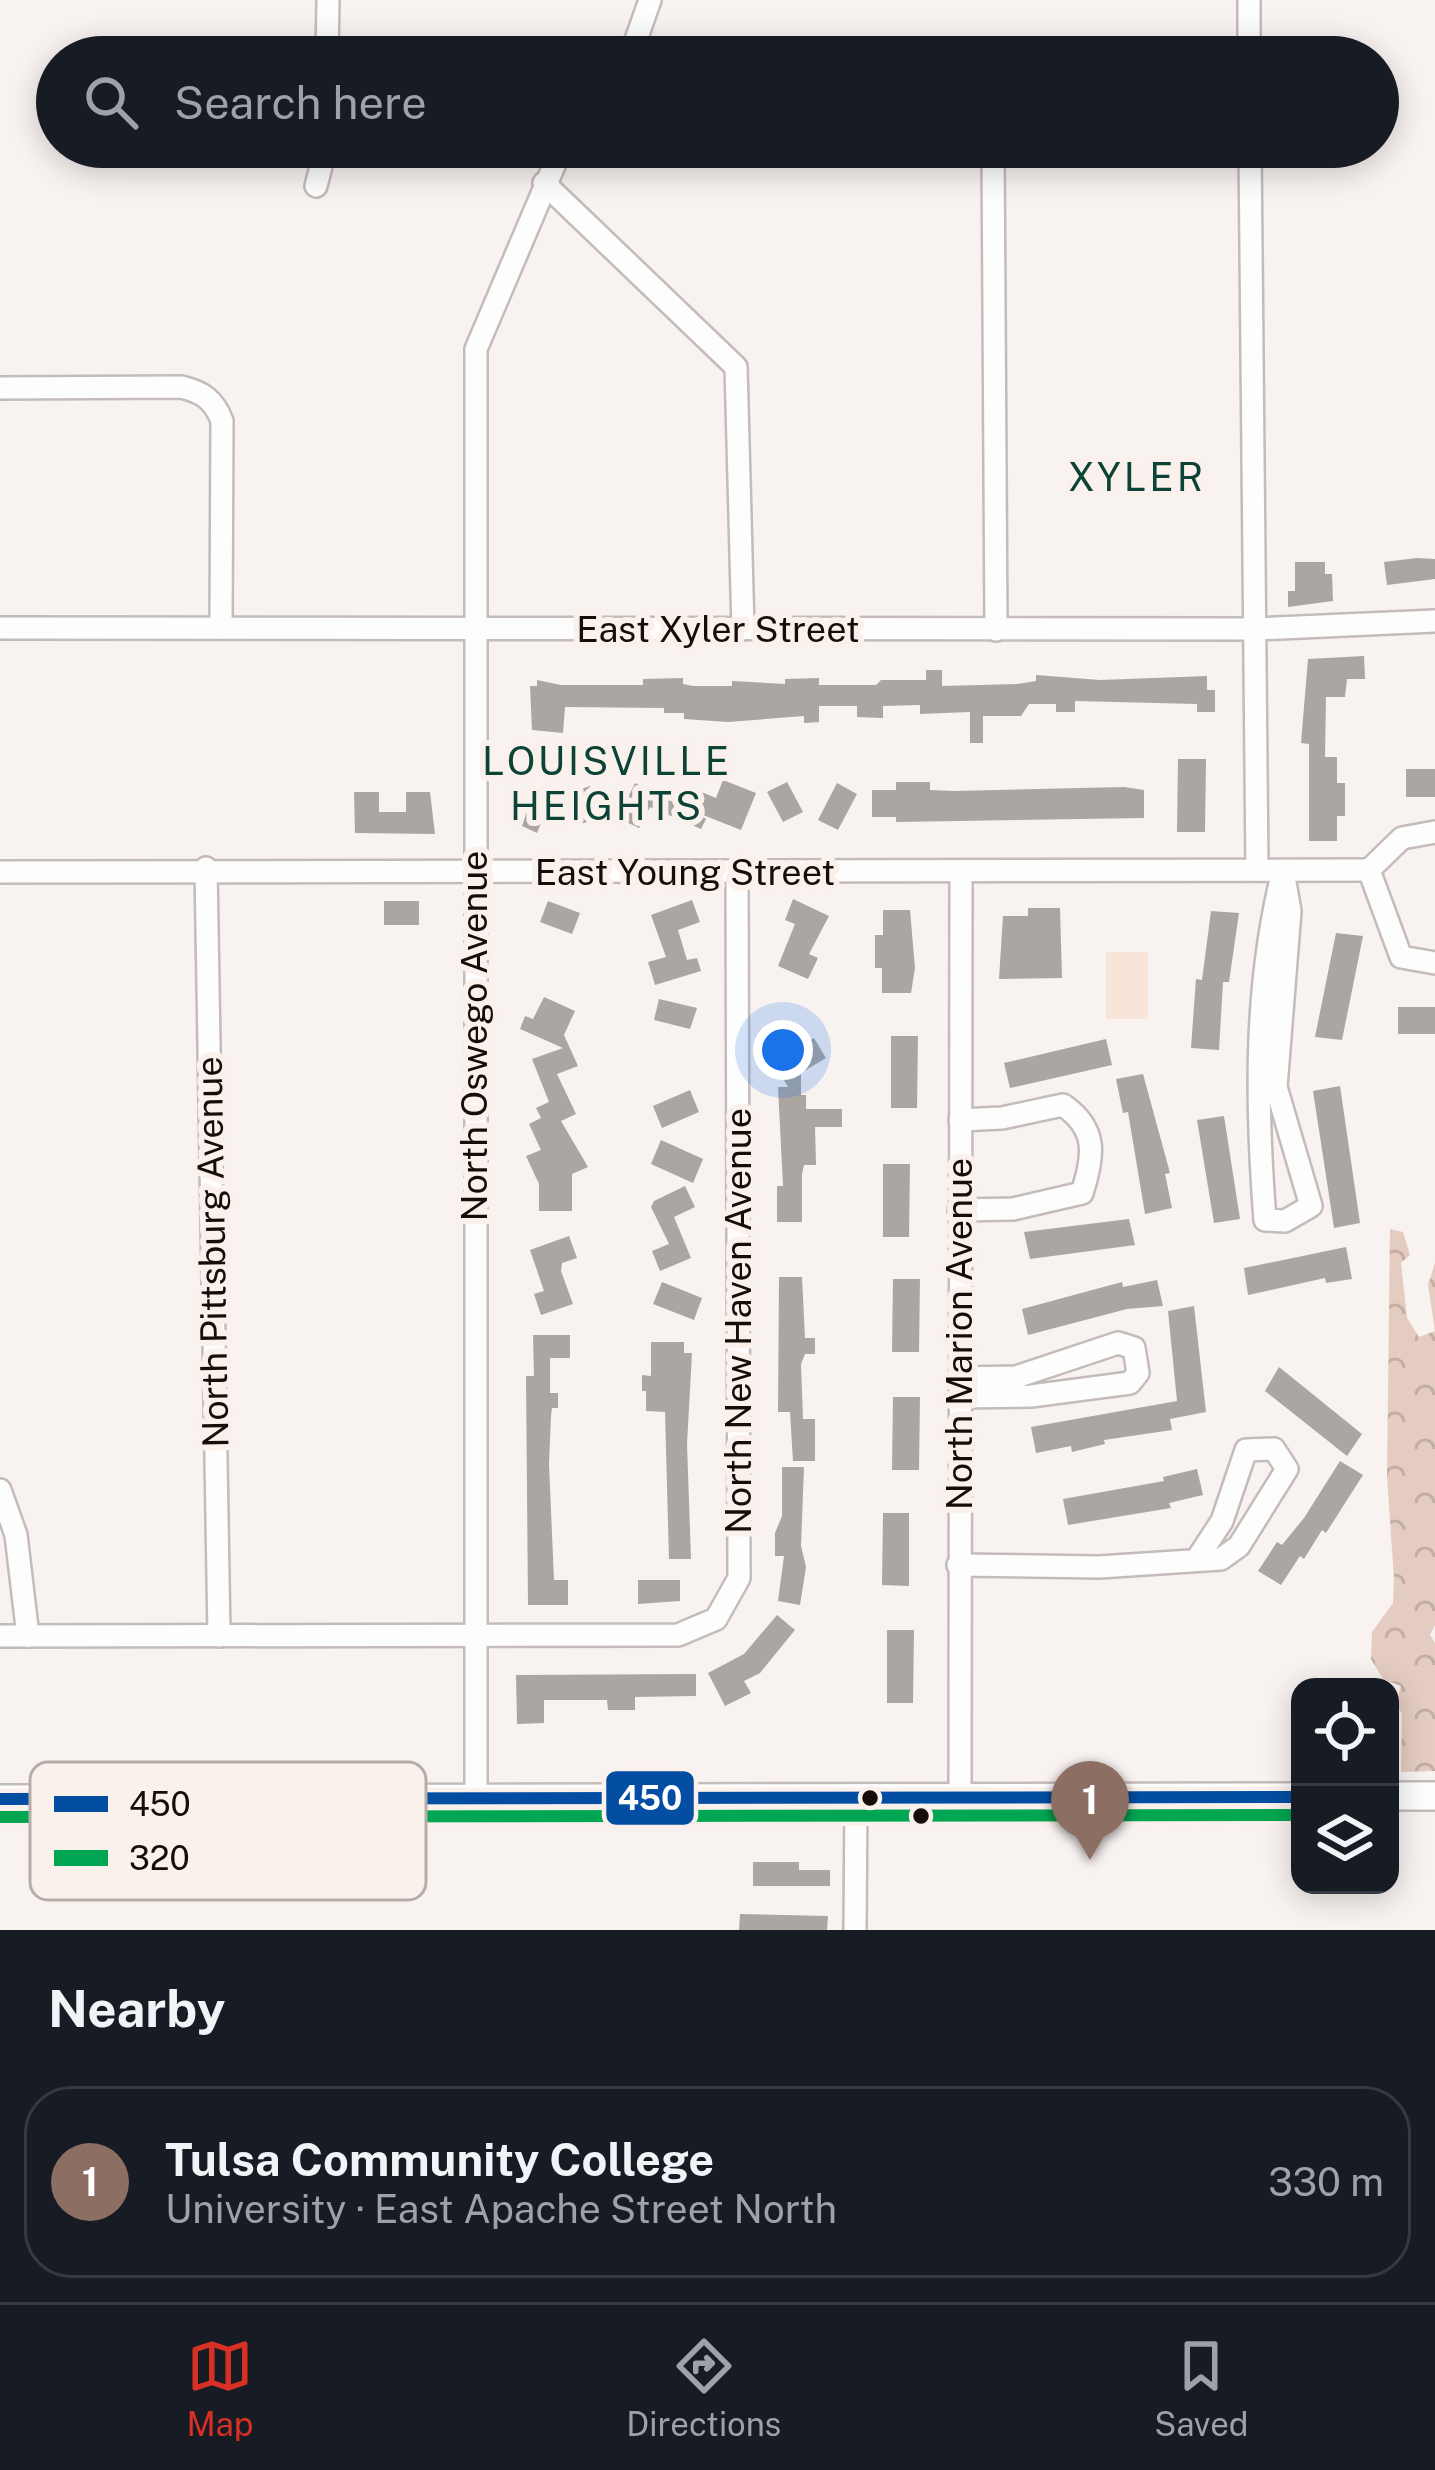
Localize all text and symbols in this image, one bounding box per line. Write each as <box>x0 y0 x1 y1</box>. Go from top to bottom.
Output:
search box <box>36 36 1399 168</box>
icon: search <box>78 69 144 135</box>
text: Search here <box>174 76 427 129</box>
district label: XYLER <box>1068 454 1206 500</box>
street label: East Xyler Street <box>576 608 860 650</box>
district label: LOUISVILLE HEIGHTS <box>482 738 732 829</box>
street label: North Oswego Avenue <box>453 850 495 1222</box>
street label: East Young Street <box>535 851 835 893</box>
your location <box>753 1020 813 1080</box>
street label: North Pittsburg Avenue <box>188 1056 236 1448</box>
street label: North New Haven Avenue <box>717 1108 759 1534</box>
street label: North Marion Avenue <box>938 1158 980 1510</box>
map controls <box>1291 1678 1399 1894</box>
button: locate <box>1291 1678 1399 1786</box>
pin: 1 <box>1051 1761 1129 1860</box>
legend <box>30 1762 426 1900</box>
line badge: 450 <box>604 1769 696 1827</box>
text: 450 <box>618 1779 682 1817</box>
text: 450 <box>129 1785 191 1823</box>
button: layers <box>1291 1786 1399 1894</box>
unlabelled marker <box>859 1787 881 1809</box>
unlabelled marker <box>910 1805 932 1827</box>
text: 320 <box>129 1839 190 1877</box>
text: Nearby <box>48 1979 225 2038</box>
text: Tulsa Community College <box>165 2133 714 2186</box>
text: 1 <box>82 2159 98 2205</box>
text: 330 m <box>1268 2159 1384 2205</box>
text: University · East Apache Street North <box>165 2186 837 2232</box>
tab: Map <box>186 2333 253 2443</box>
tab: Directions <box>626 2333 781 2443</box>
tab: Saved <box>1154 2333 1249 2443</box>

